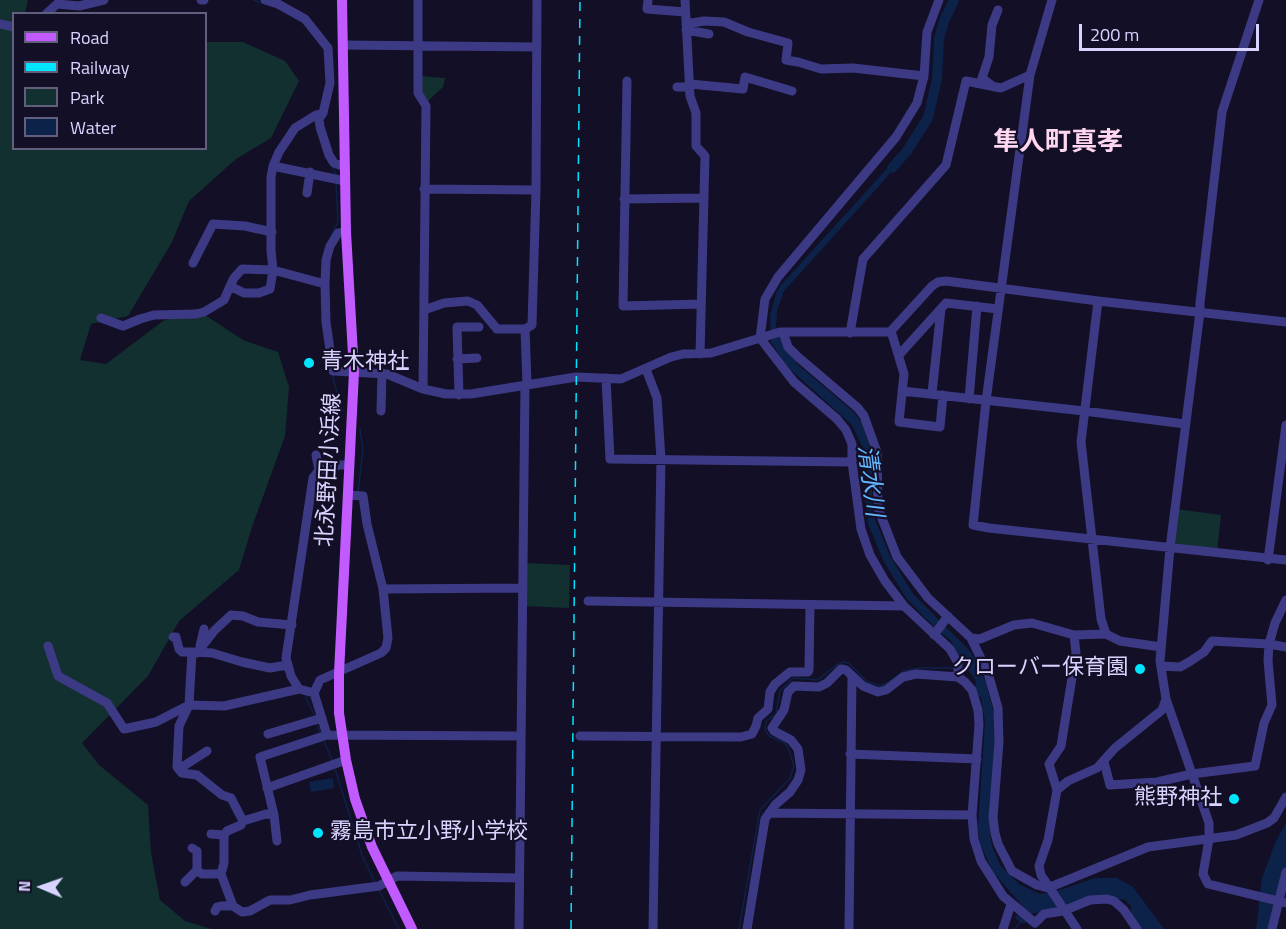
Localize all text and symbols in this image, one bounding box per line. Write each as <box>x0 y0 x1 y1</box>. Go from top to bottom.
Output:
legend <box>12 12 207 150</box>
scale bar <box>1082 12 1262 50</box>
text: 200 m <box>1090 21 1139 48</box>
text: Road <box>70 24 109 51</box>
text: Railway <box>70 54 129 81</box>
text: Park <box>70 84 104 111</box>
text: Water <box>70 114 116 141</box>
district label: 隼人町真孝 <box>993 128 1123 160</box>
place label: 青木神社 <box>321 350 409 376</box>
marker: 青木神社 <box>302 356 316 370</box>
street label: 北永野田小浜線 <box>313 392 347 548</box>
water label: 清水川 <box>850 444 888 518</box>
place label: クローバー保育園 <box>952 656 1128 682</box>
marker: クローバー保育園 <box>1133 662 1147 676</box>
place label: 熊野神社 <box>1134 786 1222 812</box>
marker: 熊野神社 <box>1227 792 1241 806</box>
place label: 霧島市立小野小学校 <box>330 820 528 846</box>
marker: 霧島市立小野小学校 <box>311 826 325 840</box>
north arrow <box>12 857 72 917</box>
text: N <box>12 880 36 892</box>

